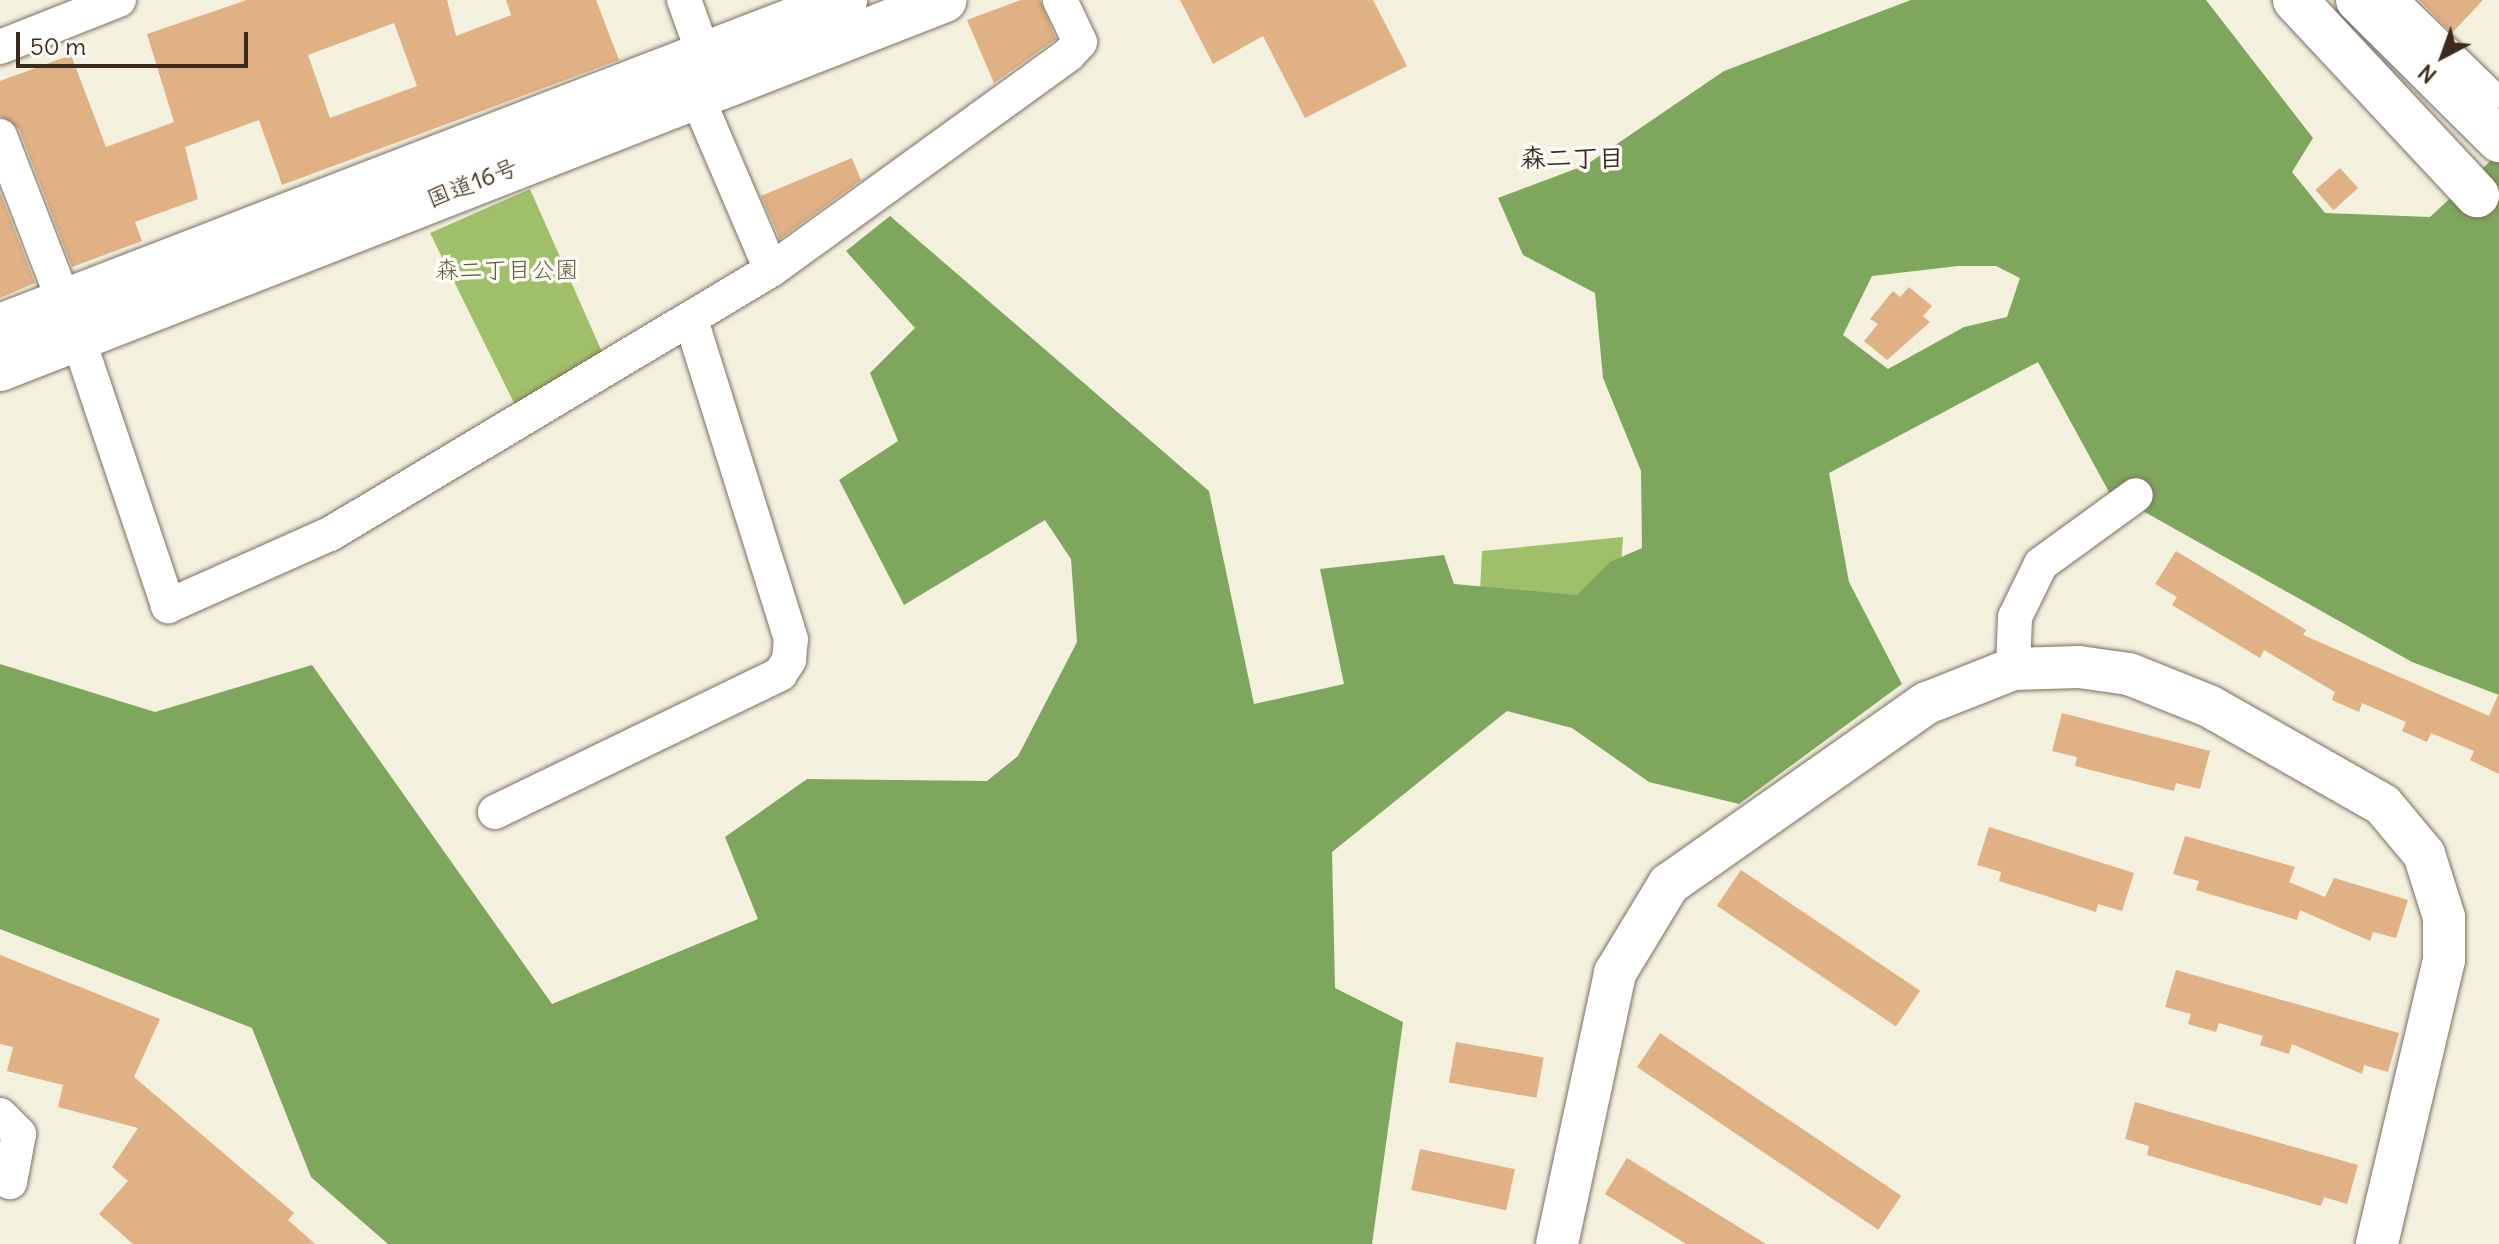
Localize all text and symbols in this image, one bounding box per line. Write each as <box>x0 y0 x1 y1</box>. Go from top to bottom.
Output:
scale bar <box>20 16 252 66</box>
north arrow <box>2403 16 2483 96</box>
text: 50 m <box>30 31 86 61</box>
text: N <box>2412 59 2442 90</box>
district label: 森二丁目 <box>1520 142 1624 174</box>
street label: 国道16号 <box>422 152 522 214</box>
park label: 森二丁目公園 <box>435 256 579 284</box>

